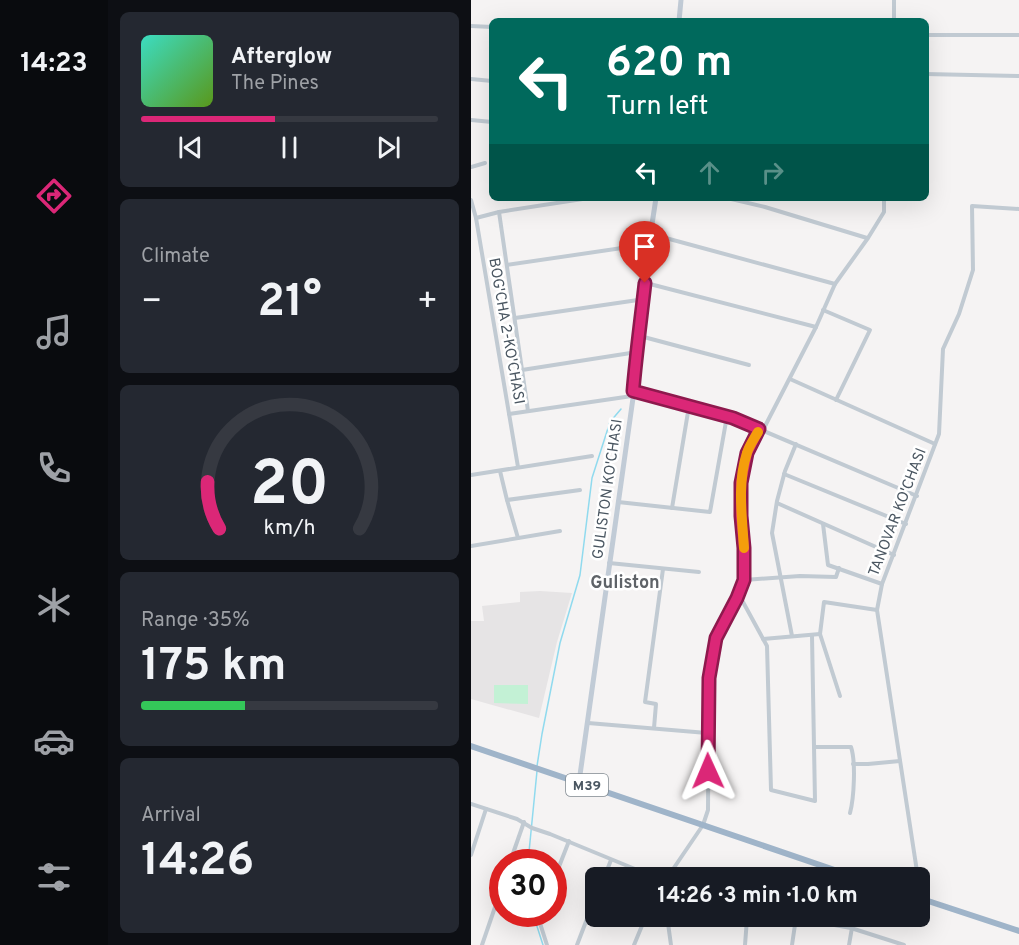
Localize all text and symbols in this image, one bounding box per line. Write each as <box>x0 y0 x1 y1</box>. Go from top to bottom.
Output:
text: 620 m <box>606 38 732 91</box>
icon: left <box>507 42 585 120</box>
text: Afterglow <box>231 44 332 71</box>
text: 14:23 <box>20 47 88 81</box>
text: The Pines <box>231 71 319 97</box>
text: Turn left <box>606 90 708 124</box>
icon: previous <box>174 131 207 164</box>
icon: pause <box>273 131 306 164</box>
icon: next <box>372 131 405 164</box>
icon: left <box>630 156 663 189</box>
icon: ahead <box>693 156 726 189</box>
icon: right <box>756 156 789 189</box>
icon: directions <box>33 175 75 217</box>
pin <box>619 221 670 283</box>
icon: arrive <box>628 230 661 263</box>
text: Climate <box>141 244 210 270</box>
street label: BOG'CHA 2-KO'CHASI <box>483 256 528 406</box>
text: 21° <box>257 275 322 332</box>
text: − <box>141 282 162 324</box>
text: + <box>417 282 438 324</box>
icon: music <box>33 311 75 353</box>
street label: GULISTON KO'CHASI <box>589 418 628 561</box>
street label: TANOVAR KO'CHASI <box>865 446 932 579</box>
icon: phone <box>33 447 75 489</box>
text: 20 <box>250 449 329 528</box>
text: km/h <box>263 516 316 543</box>
district label: Guliston <box>590 572 660 595</box>
icon: climate <box>33 584 75 626</box>
text: Range · 35% <box>141 608 250 634</box>
text: 175 km <box>141 639 286 696</box>
icon: car <box>33 720 75 762</box>
position arrow <box>676 739 740 803</box>
road number: M39 <box>566 774 608 796</box>
text: Arrival <box>141 803 201 829</box>
text: 14:26 <box>141 834 254 891</box>
speed limit sign: 30 <box>489 849 567 927</box>
icon: filters <box>33 856 75 898</box>
text: 14:26 · 3 min · 1.0 km <box>657 883 858 910</box>

